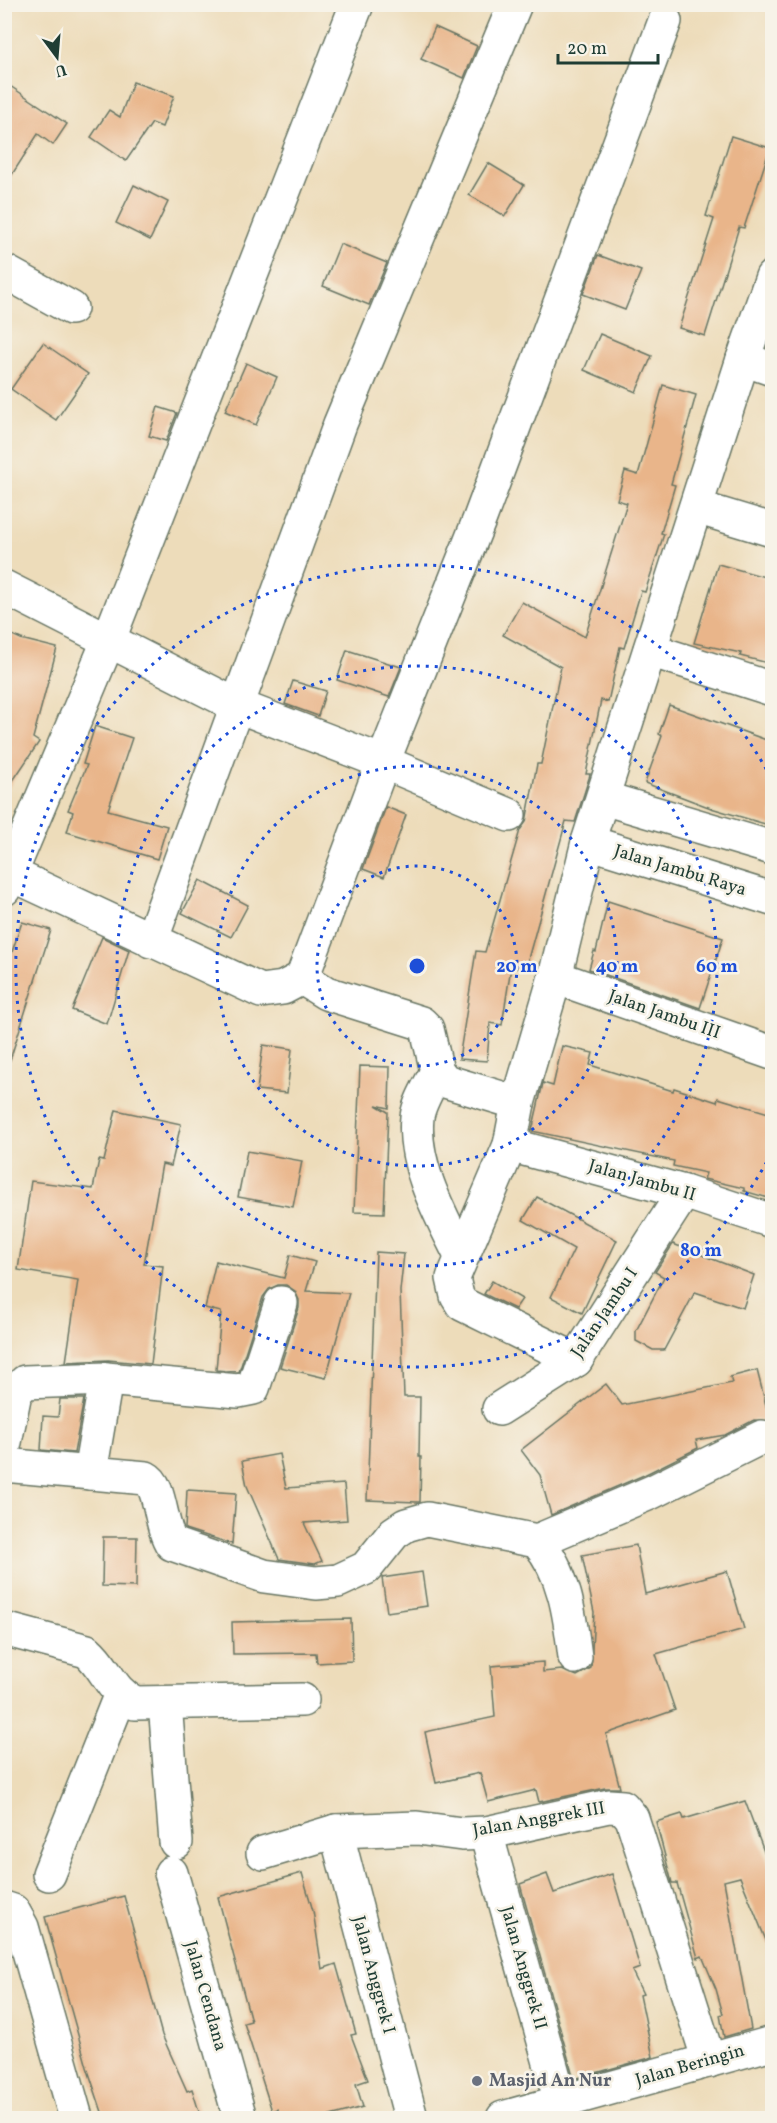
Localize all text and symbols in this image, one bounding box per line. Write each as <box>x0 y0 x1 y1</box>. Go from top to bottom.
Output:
north arrow <box>27 27 87 87</box>
scale bar <box>558 27 658 65</box>
text: 20 m <box>567 37 607 62</box>
text: U <box>52 57 69 82</box>
street label: Jalan Jambu Raya <box>611 839 749 903</box>
text: 20 m <box>496 955 538 980</box>
text: 40 m <box>596 955 638 980</box>
text: 60 m <box>696 955 738 980</box>
centre of rings <box>407 956 427 976</box>
street label: Jalan Jambu III <box>605 984 723 1046</box>
street label: Jalan Jambu II <box>585 1154 699 1208</box>
text: 80 m <box>680 1239 722 1264</box>
street label: Jalan Jambu I <box>565 1263 645 1363</box>
street label: Jalan Anggrek III <box>471 1796 607 1844</box>
street label: Jalan Anggrek II <box>493 1903 553 2033</box>
street label: Jalan Anggrek I <box>345 1913 401 2037</box>
street label: Jalan Cendana <box>177 1938 233 2054</box>
street label: Jalan Beringin <box>633 2038 748 2094</box>
place label: Masjid An Nur <box>489 2069 612 2094</box>
marker: Masjid An Nur <box>470 2074 484 2088</box>

